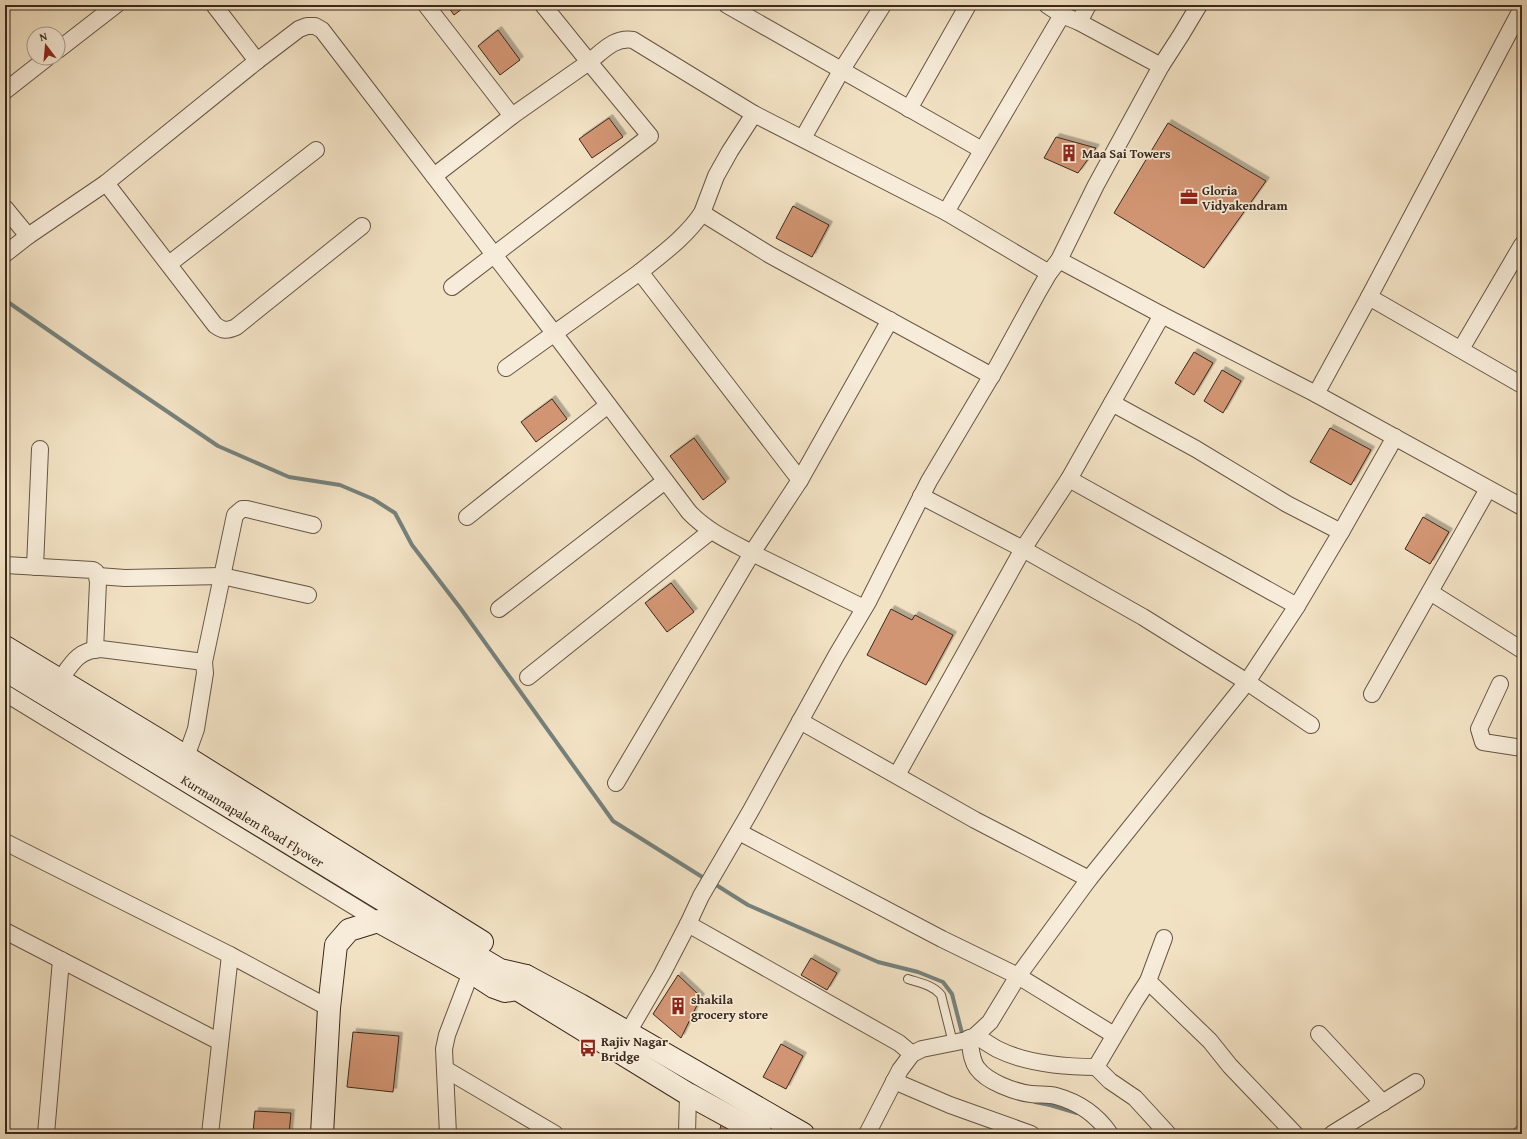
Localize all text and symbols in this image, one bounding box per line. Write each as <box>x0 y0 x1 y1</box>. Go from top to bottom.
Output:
north arrow <box>26 26 66 66</box>
text: N <box>38 28 50 45</box>
building icon: Maa Sai Towers <box>1059 143 1079 163</box>
place label: Maa Sai Towers <box>1082 144 1171 163</box>
place label: Gloria Vidyakendram <box>1202 181 1288 215</box>
office icon: Gloria Vidyakendram <box>1179 187 1199 207</box>
street label: Kurmannapalem Road Flyover <box>177 770 328 872</box>
place label: shakila grocery store <box>691 990 768 1024</box>
building icon: shakila grocery store <box>668 996 688 1016</box>
place label: Rajiv Nagar Bridge <box>601 1032 668 1066</box>
bus stop icon: Rajiv Nagar Bridge <box>578 1038 598 1058</box>

